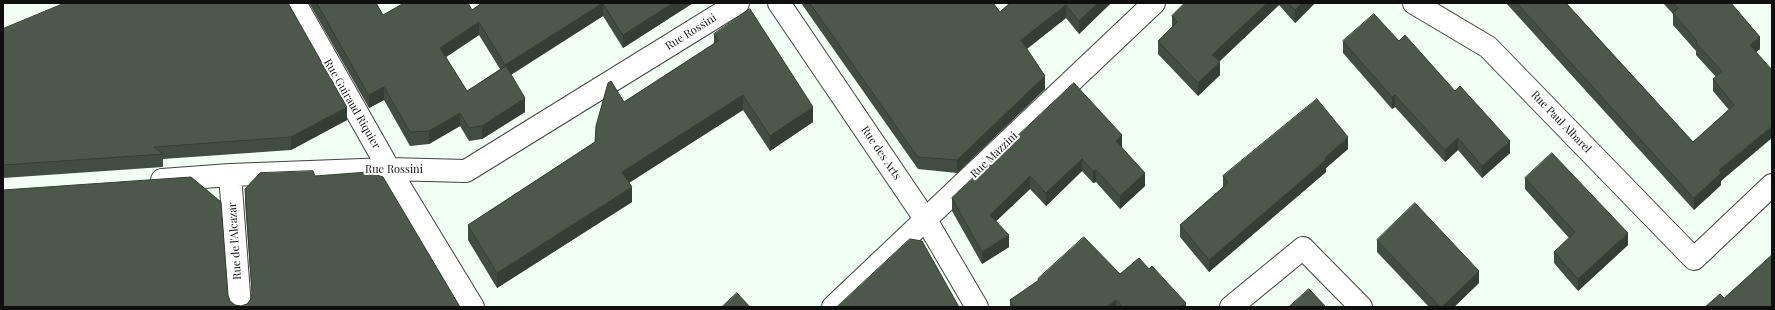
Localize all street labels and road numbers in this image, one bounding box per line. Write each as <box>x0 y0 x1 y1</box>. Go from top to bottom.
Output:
street label: Rue Rossini <box>663 11 719 53</box>
street label: Rue Guiraud Riquier <box>321 57 383 151</box>
street label: Rue Paul Albarel <box>1528 88 1594 156</box>
street label: Rue des Arts <box>858 124 904 182</box>
street label: Rue Mazzini <box>968 129 1020 181</box>
street label: Rue Rossini <box>365 163 423 177</box>
street label: Rue de l'Alcazar <box>226 202 244 280</box>

